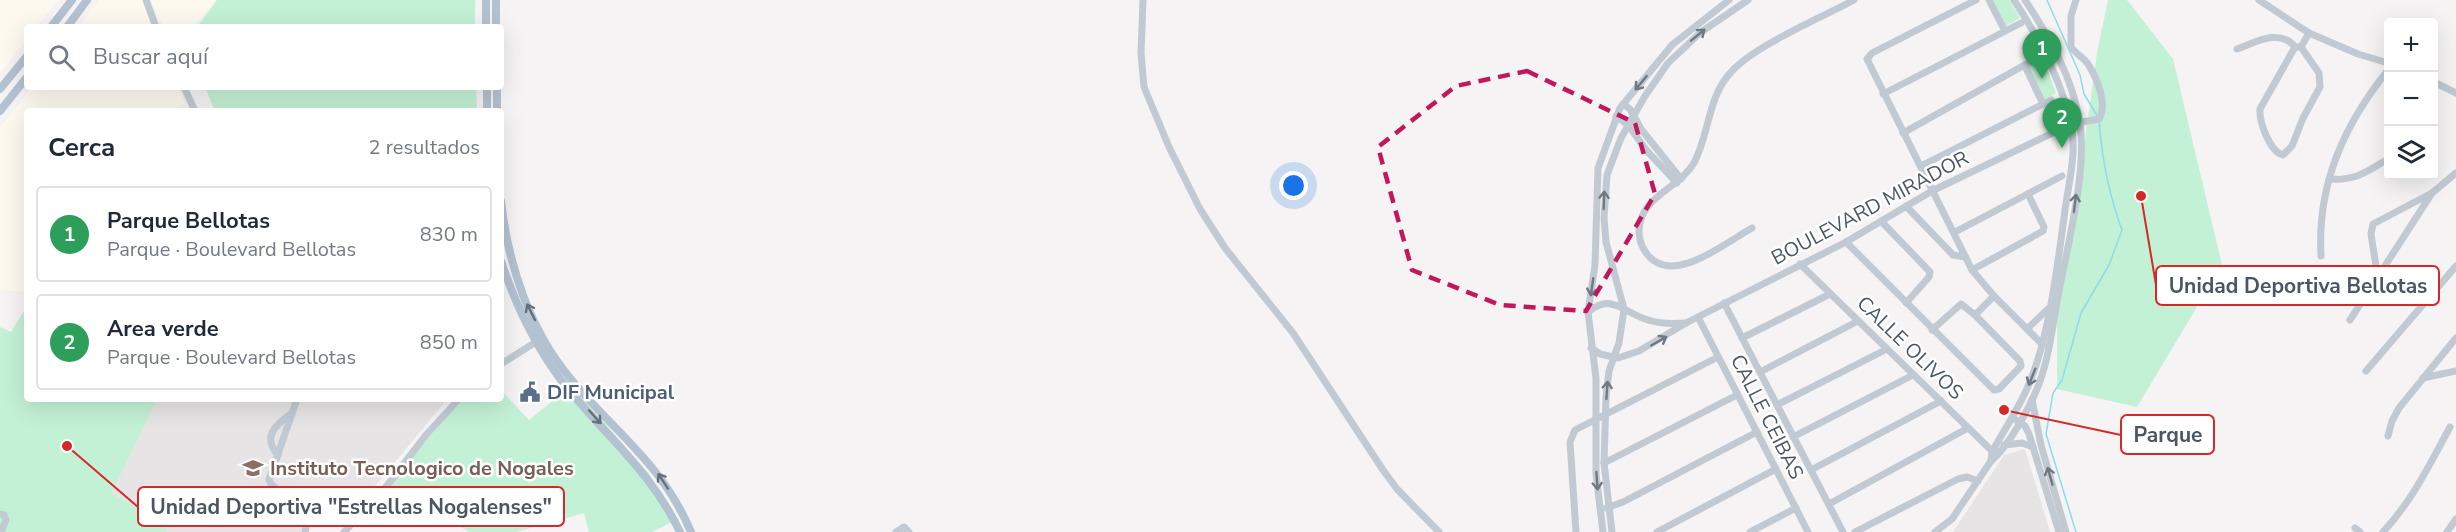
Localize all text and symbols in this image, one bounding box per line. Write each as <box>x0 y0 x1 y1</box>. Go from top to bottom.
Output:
map controls <box>2384 18 2438 180</box>
button: + <box>2384 18 2438 72</box>
search box <box>24 24 504 90</box>
one-way arrow <box>1690 28 1706 41</box>
pin: 1 <box>2022 29 2062 79</box>
icon: search <box>45 41 78 74</box>
text: Buscar aquí <box>93 42 208 72</box>
button: − <box>2384 72 2438 126</box>
one-way arrow <box>1634 74 1647 90</box>
pin: 2 <box>2042 98 2082 148</box>
button: layers <box>2384 126 2438 180</box>
text: Cerca <box>48 130 115 165</box>
text: 2 resultados <box>369 134 480 161</box>
street label: BOULEVARD MIRADOR <box>1767 144 1973 272</box>
your location <box>1279 171 1308 200</box>
one-way arrow <box>1599 191 1610 211</box>
one-way arrow <box>2070 194 2081 213</box>
text: Parque Bellotas <box>107 206 270 236</box>
text: 1 <box>64 221 76 248</box>
text: 830 m <box>420 221 478 248</box>
text: Parque · Boulevard Bellotas <box>107 236 356 263</box>
callout: Unidad Deportiva Bellotas <box>2156 266 2439 305</box>
text: Unidad Deportiva Bellotas <box>2169 272 2427 300</box>
one-way arrow <box>1587 277 1598 296</box>
street label: CALLE OLIVOS <box>1851 290 1969 406</box>
one-way arrow <box>524 303 536 321</box>
text: Area verde <box>107 314 219 344</box>
text: 2 <box>64 329 76 356</box>
text: 850 m <box>420 329 478 356</box>
one-way arrow <box>1650 334 1667 346</box>
text: Parque · Boulevard Bellotas <box>107 344 356 371</box>
street label: CALLE CEIBAS <box>1724 350 1810 484</box>
one-way arrow <box>2026 367 2037 386</box>
place label: DIF Municipal <box>547 379 675 406</box>
public building icon: DIF Municipal <box>518 380 542 404</box>
one-way arrow <box>1601 381 1612 400</box>
one-way arrow <box>587 410 602 425</box>
callout: Parque <box>2121 415 2214 454</box>
text: Parque <box>2134 421 2202 449</box>
place label: Instituto Tecnologico de Nogales <box>270 455 574 482</box>
school or university icon: Instituto Tecnologico de Nogales <box>241 456 265 480</box>
one-way arrow <box>2044 467 2055 486</box>
one-way arrow <box>1591 471 1602 491</box>
one-way arrow <box>657 473 669 490</box>
callout: Unidad Deportiva "Estrellas Nogalenses" <box>138 487 564 526</box>
text: Unidad Deportiva "Estrellas Nogalenses" <box>150 493 552 521</box>

